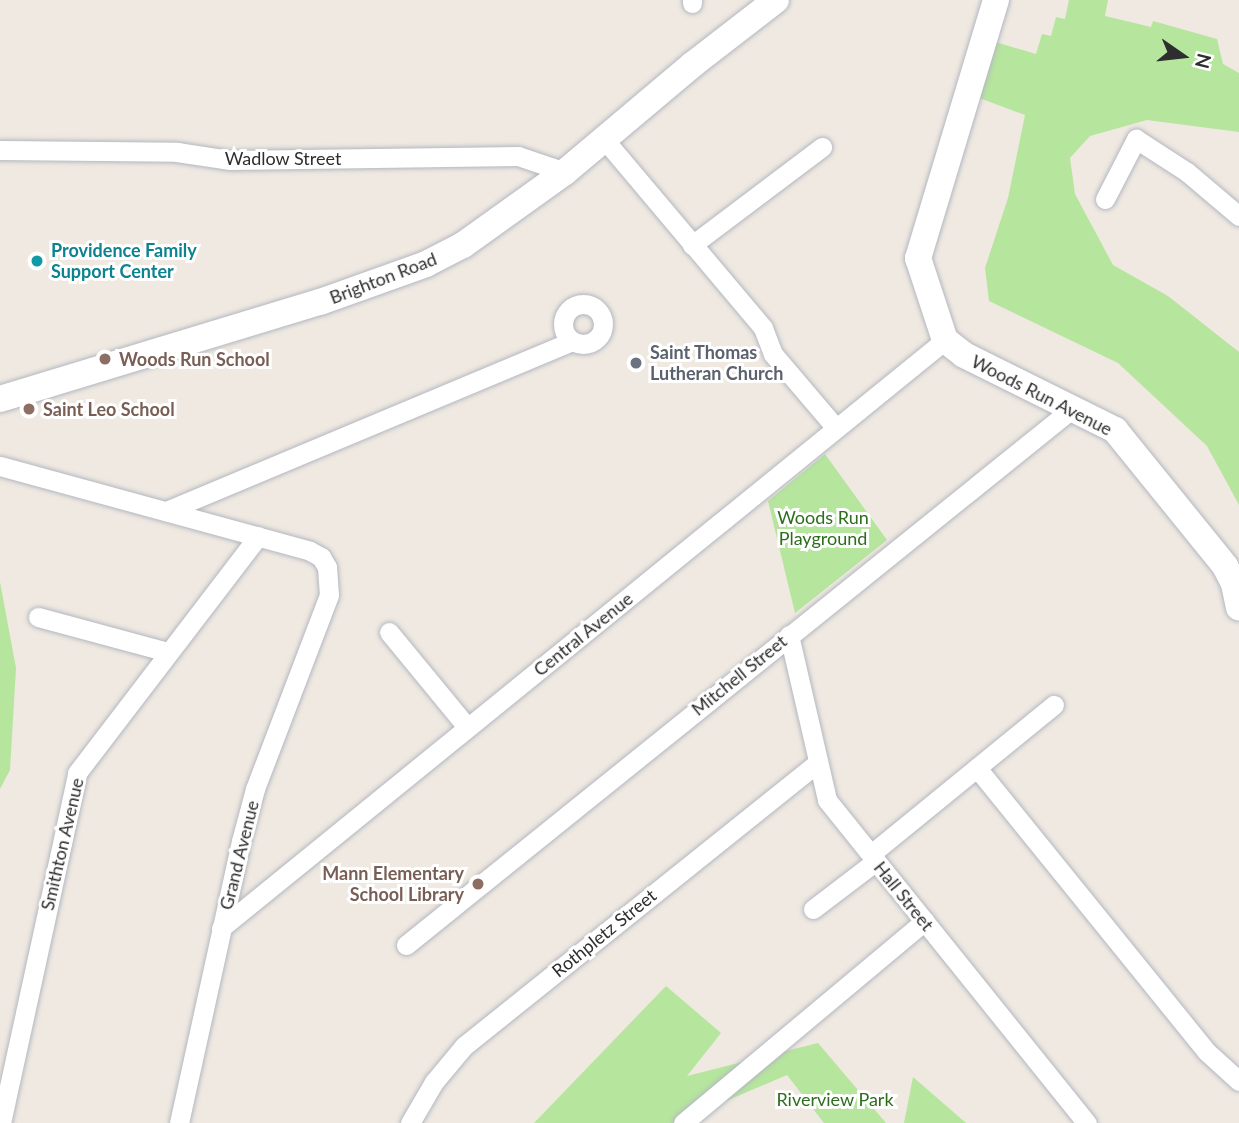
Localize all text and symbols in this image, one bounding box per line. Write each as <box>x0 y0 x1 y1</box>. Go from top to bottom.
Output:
north arrow <box>1148 21 1218 91</box>
text: N <box>1191 51 1217 71</box>
street label: Wadlow Street <box>224 147 342 169</box>
place label: Providence Family Support Center <box>51 240 197 282</box>
street label: Brighton Road <box>326 248 440 308</box>
marker: Providence Family Support Center <box>29 253 45 269</box>
place label: Saint Thomas Lutheran Church <box>650 342 783 384</box>
place label: Woods Run School <box>119 348 270 370</box>
street label: Woods Run Avenue <box>968 350 1116 440</box>
marker: Woods Run School <box>97 351 113 367</box>
marker: Saint Thomas Lutheran Church <box>628 355 644 371</box>
place label: Saint Leo School <box>43 398 175 420</box>
marker: Saint Leo School <box>21 401 37 417</box>
park label: Woods Run Playground <box>777 507 869 550</box>
street label: Central Avenue <box>529 587 637 681</box>
street label: Mitchell Street <box>687 630 791 720</box>
street label: Smithton Avenue <box>36 775 88 913</box>
street label: Grand Avenue <box>215 798 263 912</box>
street label: Hall Street <box>870 857 938 935</box>
place label: Mann Elementary School Library <box>322 863 464 906</box>
marker: Mann Elementary School Library <box>470 876 486 892</box>
street label: Rothpletz Street <box>548 884 660 982</box>
park label: Riverview Park <box>776 1088 894 1110</box>

